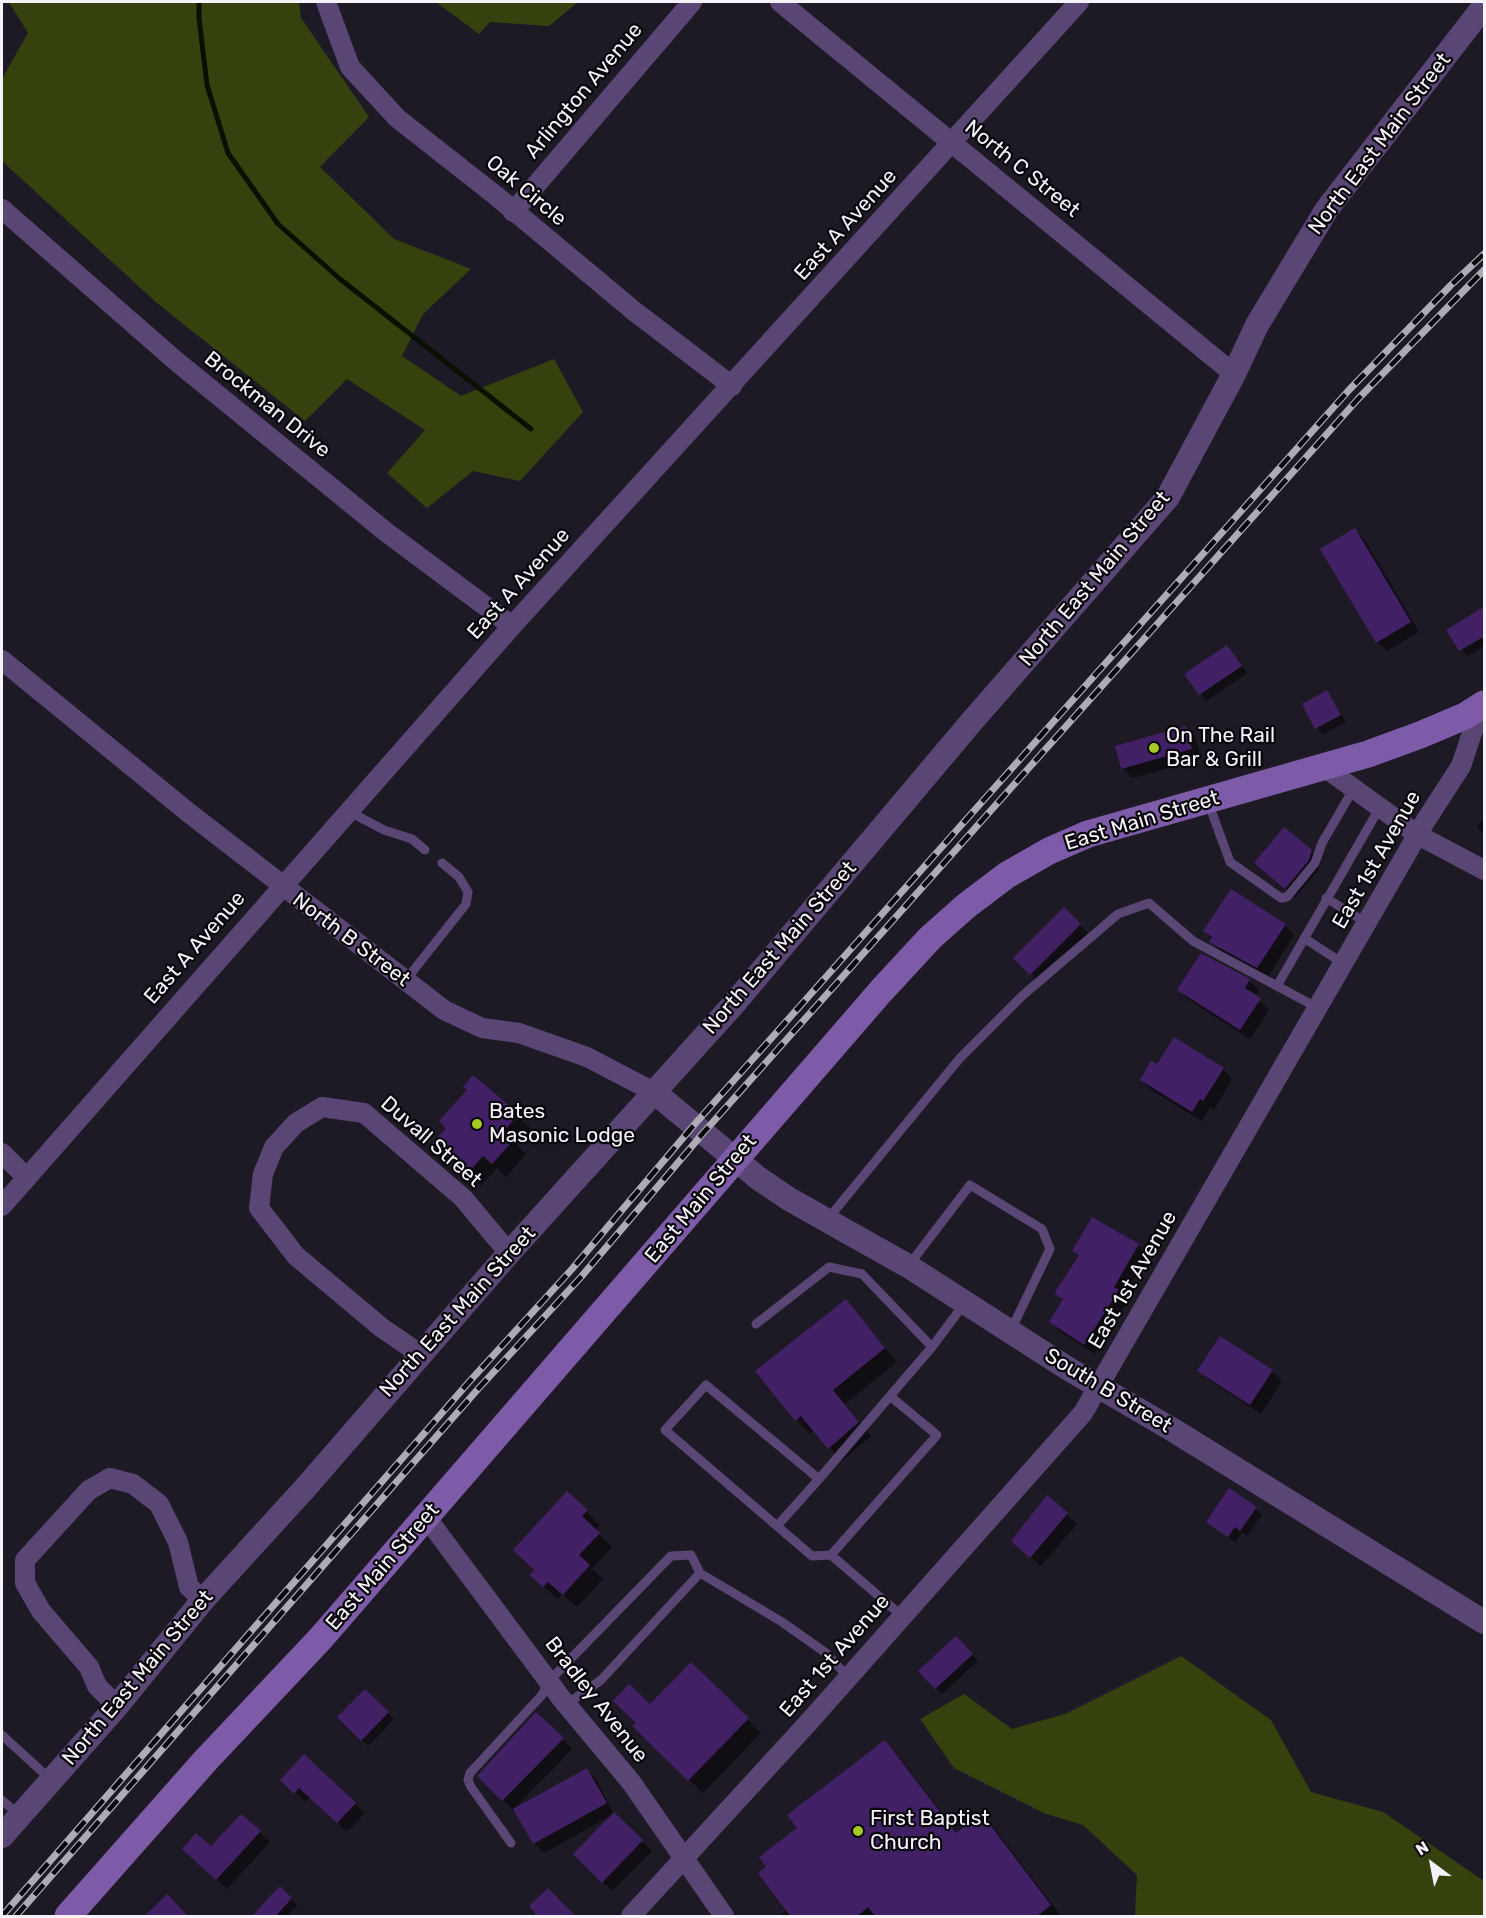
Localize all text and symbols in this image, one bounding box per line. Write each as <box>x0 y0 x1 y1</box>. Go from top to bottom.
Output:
street label: Arlington Avenue <box>520 18 648 164</box>
street label: North East Main Street <box>1303 48 1457 240</box>
street label: North C Street <box>959 115 1085 223</box>
street label: Oak Circle <box>481 150 571 232</box>
street label: East A Avenue <box>789 164 903 286</box>
street label: Brockman Drive <box>199 346 335 464</box>
street label: North East Main Street <box>1014 486 1176 672</box>
street label: East A Avenue <box>462 523 576 645</box>
place label: On The Rail Bar & Grill <box>1166 723 1275 773</box>
marker: On The Rail Bar & Grill <box>1147 741 1161 755</box>
street label: East Main Street <box>1062 786 1222 856</box>
street label: East 1st Avenue <box>1327 787 1427 933</box>
street label: North East Main Street <box>698 856 862 1040</box>
street label: East A Avenue <box>139 886 251 1010</box>
street label: North B Street <box>287 888 415 992</box>
street label: Duvall Street <box>375 1091 487 1193</box>
place label: Bates Masonic Lodge <box>489 1099 635 1149</box>
marker: Bates Masonic Lodge <box>470 1117 484 1131</box>
street label: East Main Street <box>640 1130 762 1268</box>
street label: East 1st Avenue <box>1083 1207 1183 1353</box>
street label: North East Main Street <box>375 1221 541 1403</box>
street label: South B Street <box>1040 1343 1176 1439</box>
street label: East Main Street <box>321 1498 445 1636</box>
street label: North East Main Street <box>57 1585 219 1771</box>
street label: East 1st Avenue <box>775 1589 895 1723</box>
street label: Bradley Avenue <box>539 1632 653 1768</box>
place label: First Baptist Church <box>870 1806 990 1856</box>
marker: First Baptist Church <box>851 1824 865 1838</box>
north arrow <box>1402 1834 1462 1894</box>
text: N <box>1412 1837 1432 1859</box>

